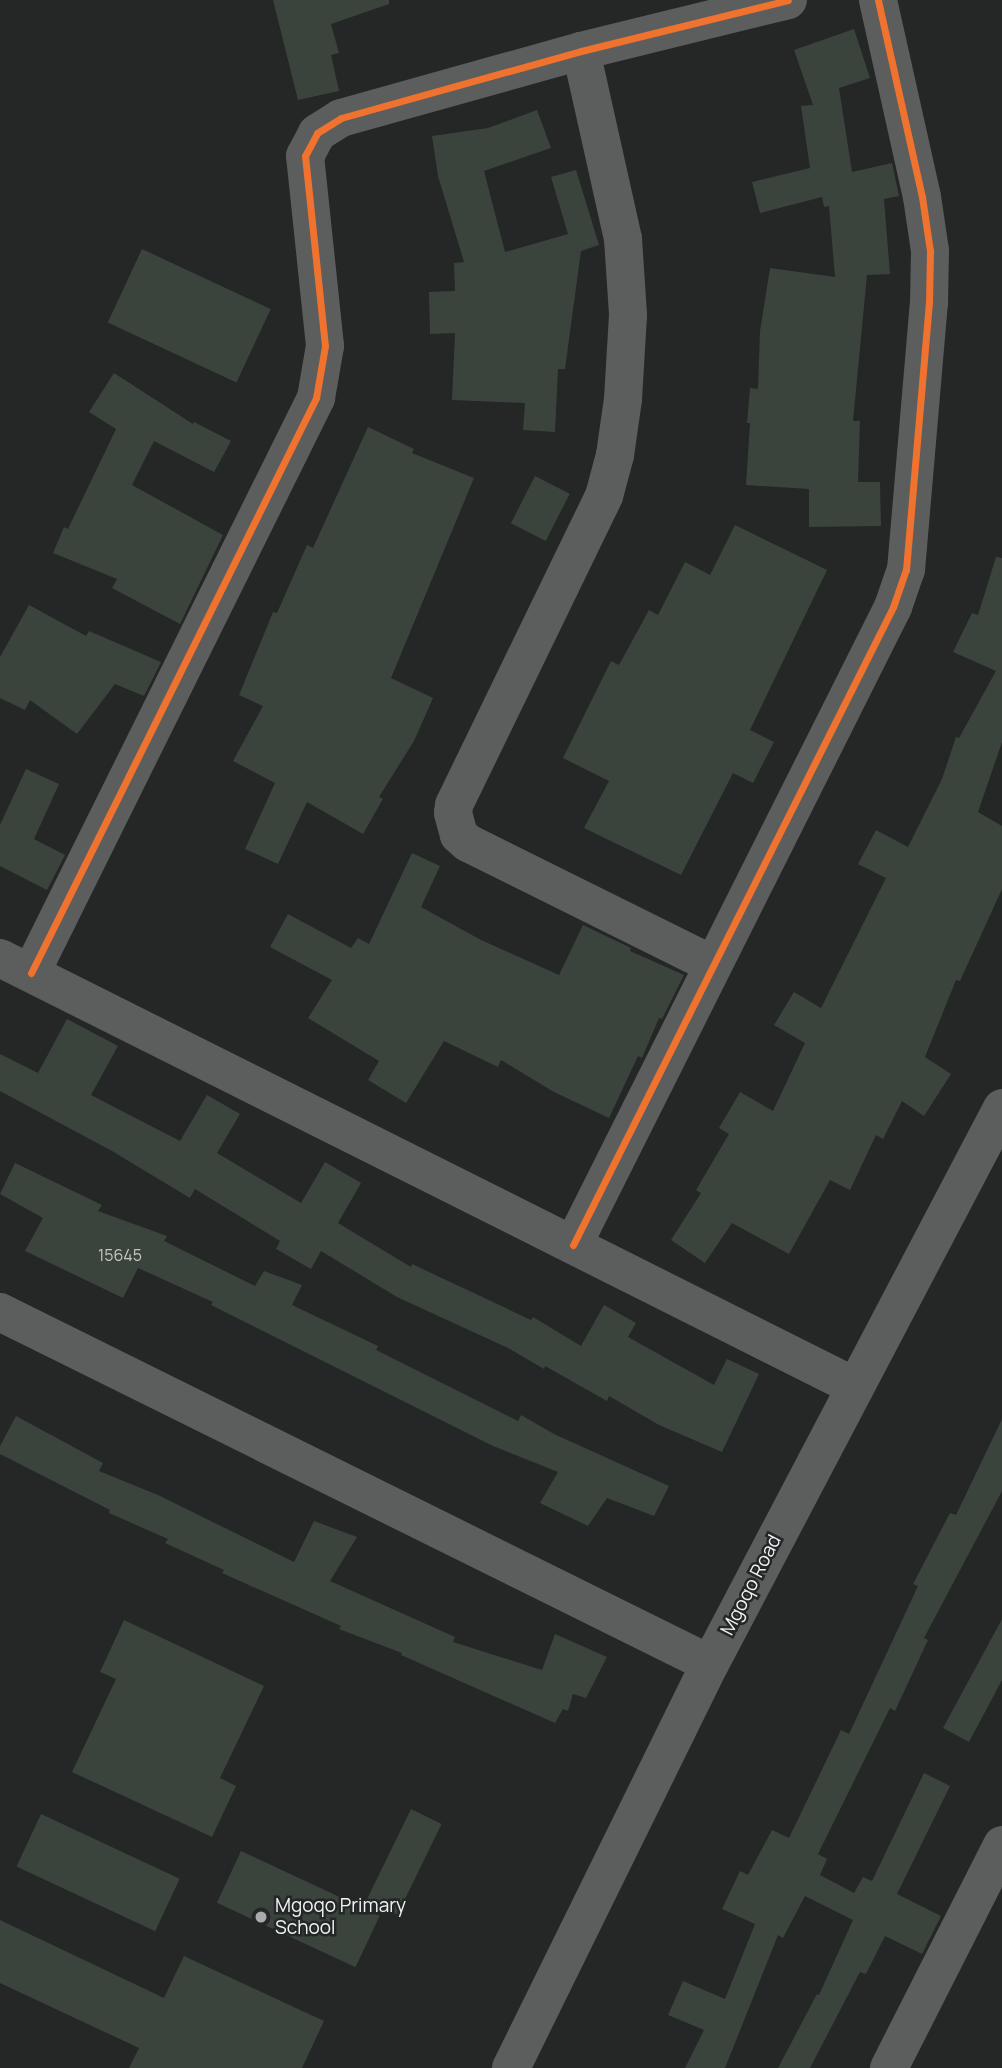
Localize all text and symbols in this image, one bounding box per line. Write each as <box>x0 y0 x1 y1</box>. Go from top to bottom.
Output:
house number: 15645 <box>98 1245 142 1265</box>
street label: Mgoqo Road <box>716 1531 786 1639</box>
place label: Mgoqo Primary School <box>275 1895 406 1939</box>
marker: Mgoqo Primary School <box>253 1909 269 1925</box>

